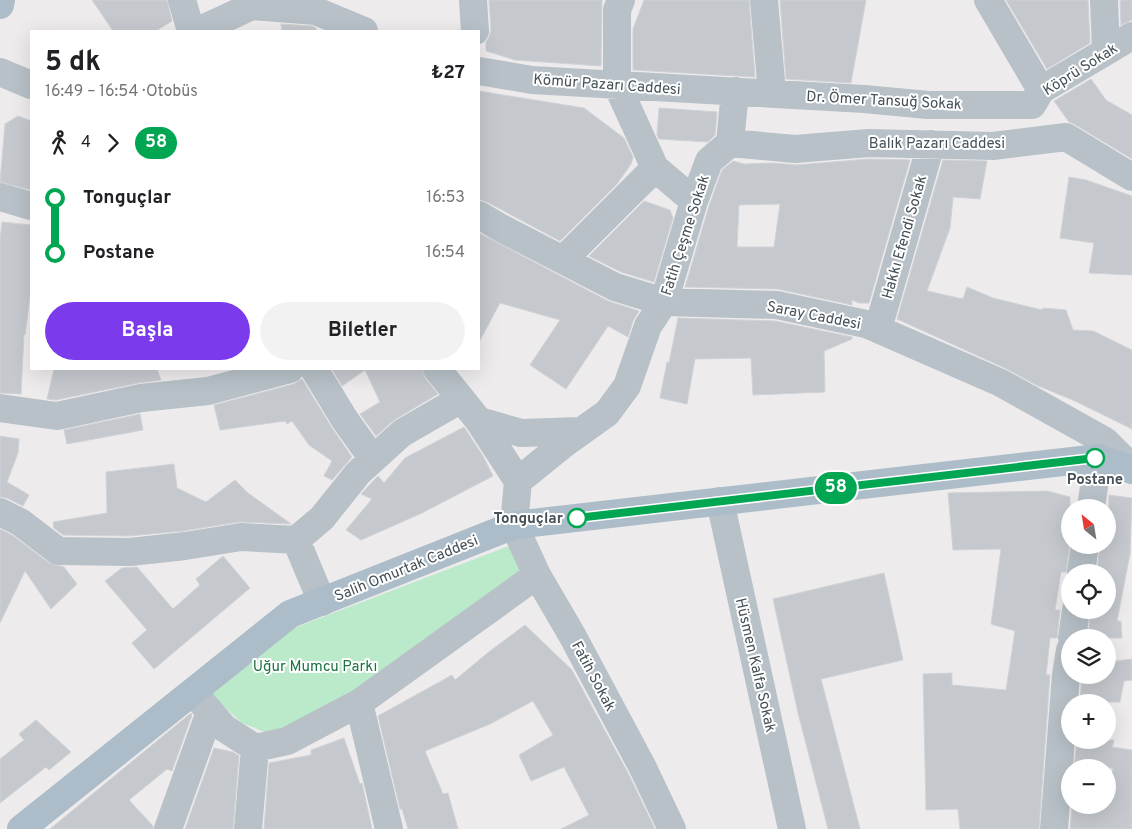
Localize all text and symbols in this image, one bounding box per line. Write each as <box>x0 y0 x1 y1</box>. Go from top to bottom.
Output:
street label: Köprü Sokak <box>1040 40 1122 101</box>
text: 5 dk <box>45 45 101 81</box>
text: ₺27 <box>431 61 465 85</box>
street label: Kömür Pazarı Caddesi <box>533 71 681 100</box>
text: 16:49 – 16:54 · Otobüs <box>45 82 198 102</box>
street label: Dr. Ömer Tansuğ Sokak <box>806 87 962 115</box>
icon: walk <box>45 129 73 157</box>
icon: forward <box>99 129 127 157</box>
text: 58 <box>145 131 167 154</box>
text: 4 <box>81 133 91 153</box>
street label: Balık Pazarı Caddesi <box>869 135 1005 154</box>
street label: Fatih Çeşme Sokak <box>658 173 715 298</box>
street label: Hakkı Efendi Sokak <box>879 173 932 302</box>
text: Tonguçlar <box>83 186 171 210</box>
text: 16:53 <box>426 188 465 208</box>
text: Postane <box>83 241 155 265</box>
text: 16:54 <box>426 243 465 263</box>
street label: Saray Caddesi <box>765 298 862 335</box>
button: Başla <box>45 302 250 360</box>
button: Biletler <box>260 302 465 360</box>
marker: Postane <box>1085 448 1105 468</box>
place label: Postane <box>1067 471 1123 490</box>
line badge: 58 <box>814 472 858 504</box>
text: 58 <box>825 476 847 499</box>
north arrow <box>1061 499 1116 554</box>
map controls <box>1061 499 1116 814</box>
marker: Tonguçlar <box>567 508 587 528</box>
place label: Tonguçlar <box>493 510 564 529</box>
street label: Salih Omurtak Caddesi <box>332 532 481 607</box>
button: locate <box>1061 564 1116 619</box>
street label: Hüsmen Kalfa Sokak <box>730 596 779 734</box>
button: layers <box>1061 629 1116 684</box>
street label: Fatih Sokak <box>566 638 619 715</box>
park label: Uğur Mumcu Parkı <box>253 658 377 677</box>
button: + <box>1061 694 1116 749</box>
button: − <box>1061 759 1116 814</box>

